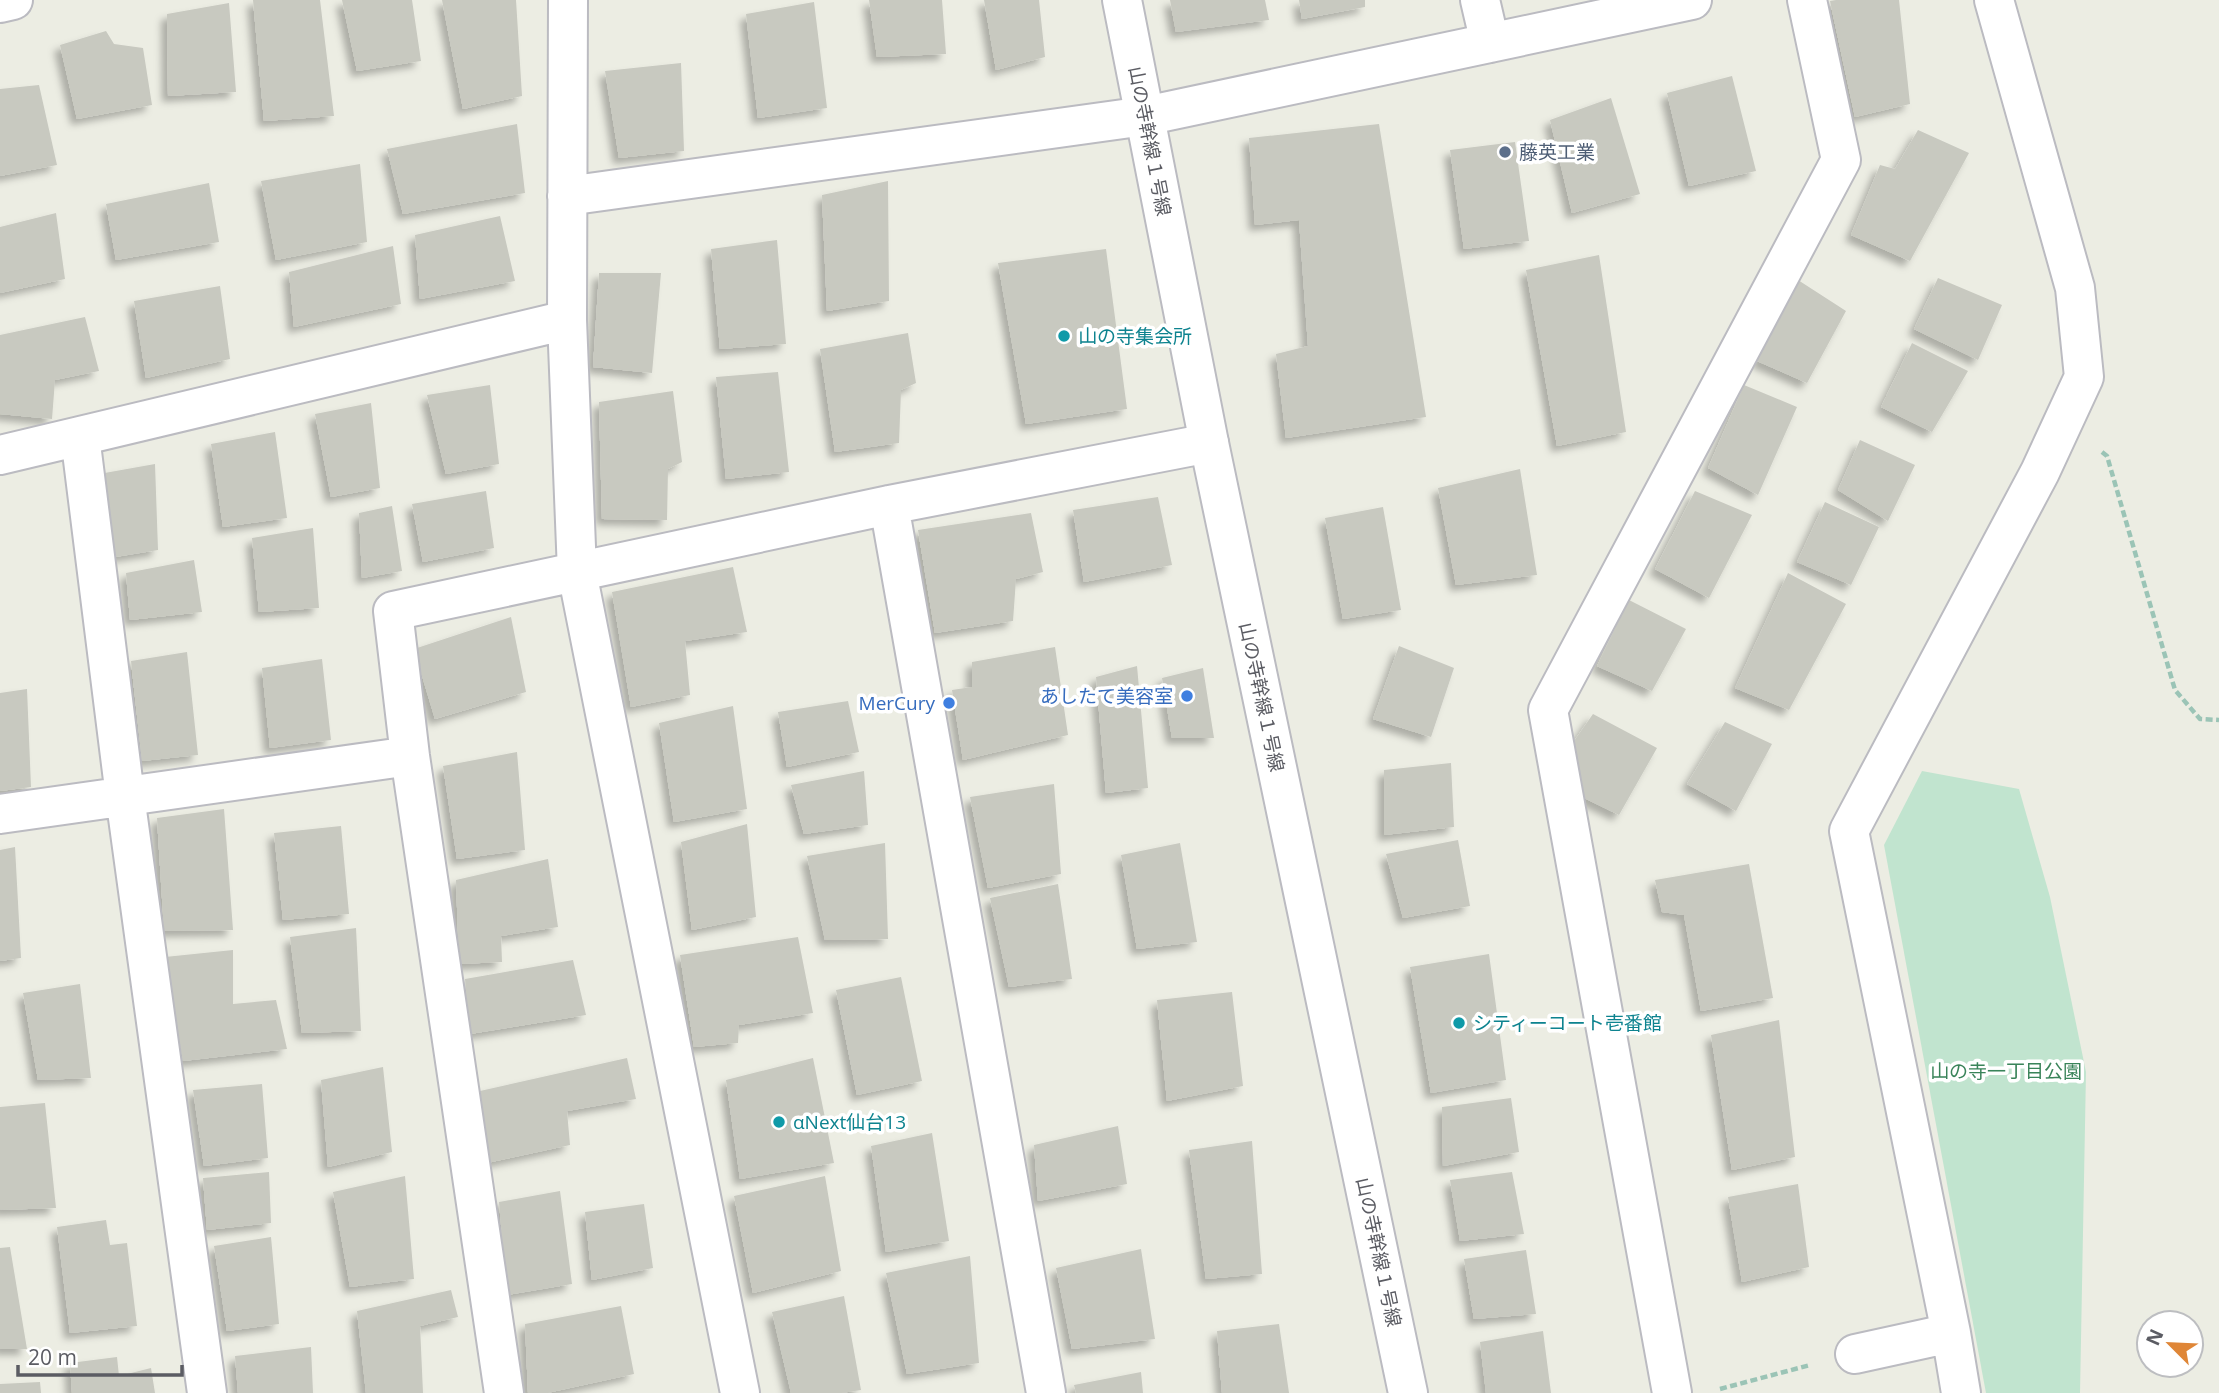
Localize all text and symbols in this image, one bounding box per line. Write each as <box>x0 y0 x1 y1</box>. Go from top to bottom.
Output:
street label: 山の寺幹線１号線 <box>1123 64 1177 218</box>
place label: 藤英工業 <box>1519 139 1595 165</box>
marker: 藤英工業 <box>1497 144 1513 160</box>
place label: 山の寺集会所 <box>1078 323 1192 349</box>
marker: 山の寺集会所 <box>1056 328 1072 344</box>
street label: 山の寺幹線１号線 <box>1233 620 1291 774</box>
place label: あしたて美容室 <box>1040 683 1173 709</box>
marker: あしたて美容室 <box>1179 688 1195 704</box>
place label: MerCury <box>859 690 935 716</box>
marker: MerCury <box>941 695 957 711</box>
place label: シティーコート壱番館 <box>1473 1010 1662 1036</box>
marker: シティーコート壱番館 <box>1451 1015 1467 1031</box>
park label: 山の寺一丁目公園 <box>1930 1058 2082 1084</box>
place label: αNext仙台13 <box>793 1109 906 1135</box>
marker: αNext仙台13 <box>771 1114 787 1130</box>
street label: 山の寺幹線１号線 <box>1350 1175 1408 1329</box>
north arrow <box>2135 1309 2205 1379</box>
text: N <box>2139 1325 2169 1349</box>
scale bar <box>18 1334 182 1378</box>
text: 20 m <box>28 1343 77 1371</box>

